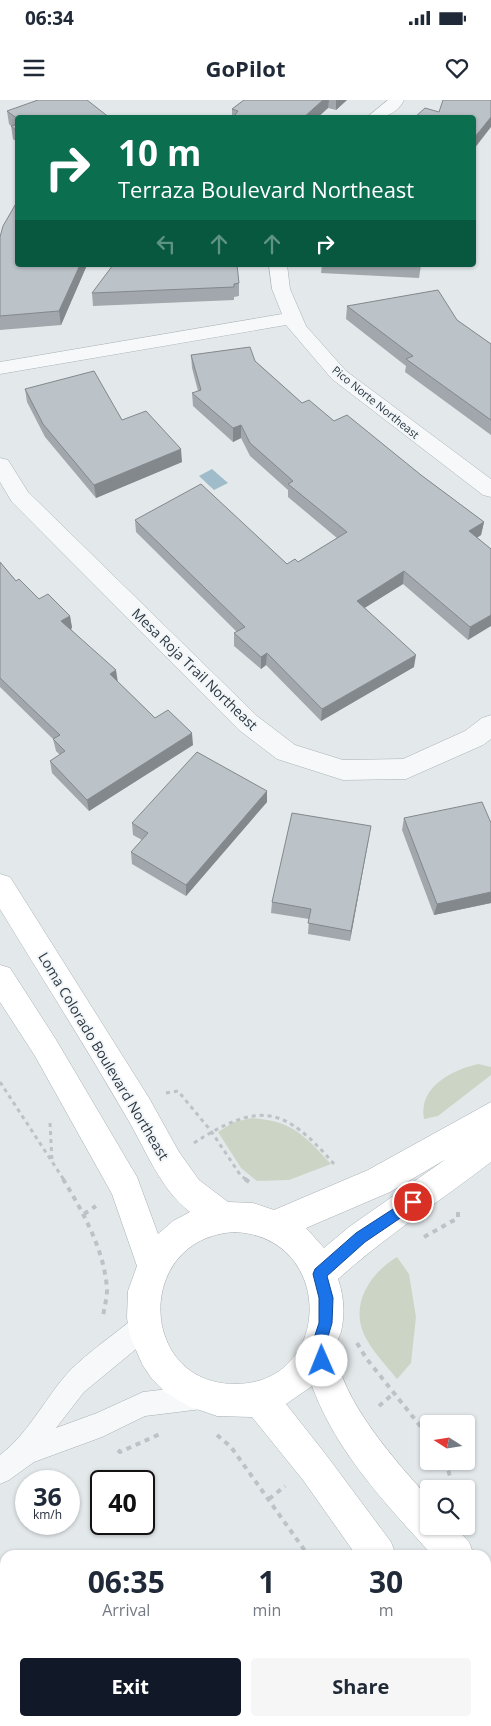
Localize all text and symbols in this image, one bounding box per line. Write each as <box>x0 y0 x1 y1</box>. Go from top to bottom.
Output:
text: 06:34 <box>25 5 74 31</box>
text: GoPilot <box>206 53 285 83</box>
icon: menu <box>20 54 48 82</box>
icon: heart <box>443 54 471 82</box>
text: 10 m <box>118 129 201 176</box>
icon: right <box>35 135 100 200</box>
text: Terraza Boulevard Northeast <box>118 174 414 204</box>
icon: left <box>152 230 180 258</box>
icon: ahead <box>205 230 233 258</box>
icon: ahead <box>258 230 286 258</box>
icon: right <box>311 230 339 258</box>
street label: Pico Norte Northeast <box>329 362 423 442</box>
street label: Mesa Roja Trail Northeast <box>128 604 262 734</box>
street label: Loma Colorado Boulevard Northeast <box>34 949 174 1163</box>
pin <box>392 1181 434 1223</box>
icon: arrive <box>399 1188 427 1216</box>
position arrow <box>295 1334 347 1386</box>
north arrow <box>420 1415 475 1470</box>
map controls <box>420 1415 475 1535</box>
speed limit sign: 40 <box>90 1470 155 1535</box>
text: 36 <box>33 1479 62 1513</box>
button: search <box>420 1480 475 1535</box>
text: km/h <box>33 1506 62 1523</box>
text: 06:35 <box>88 1561 165 1602</box>
text: 1 <box>258 1561 275 1602</box>
text: 30 <box>369 1561 403 1602</box>
text: Arrival <box>102 1599 150 1621</box>
text: min <box>253 1599 281 1621</box>
text: m <box>379 1599 394 1621</box>
button: Exit <box>20 1658 241 1716</box>
button: Share <box>251 1658 471 1716</box>

